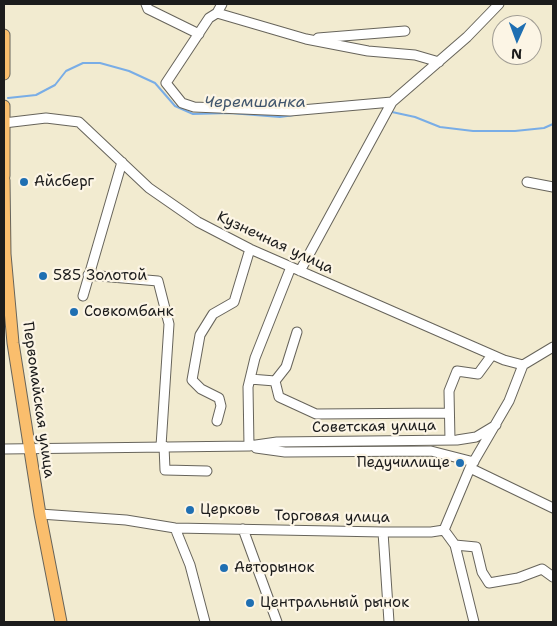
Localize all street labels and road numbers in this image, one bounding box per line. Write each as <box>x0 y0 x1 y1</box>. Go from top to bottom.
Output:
street label: Кузнечная улица <box>214 208 336 278</box>
street label: Первомайская улица <box>18 321 58 479</box>
street label: Советская улица <box>312 417 436 437</box>
street label: Торговая улица <box>274 507 390 527</box>

